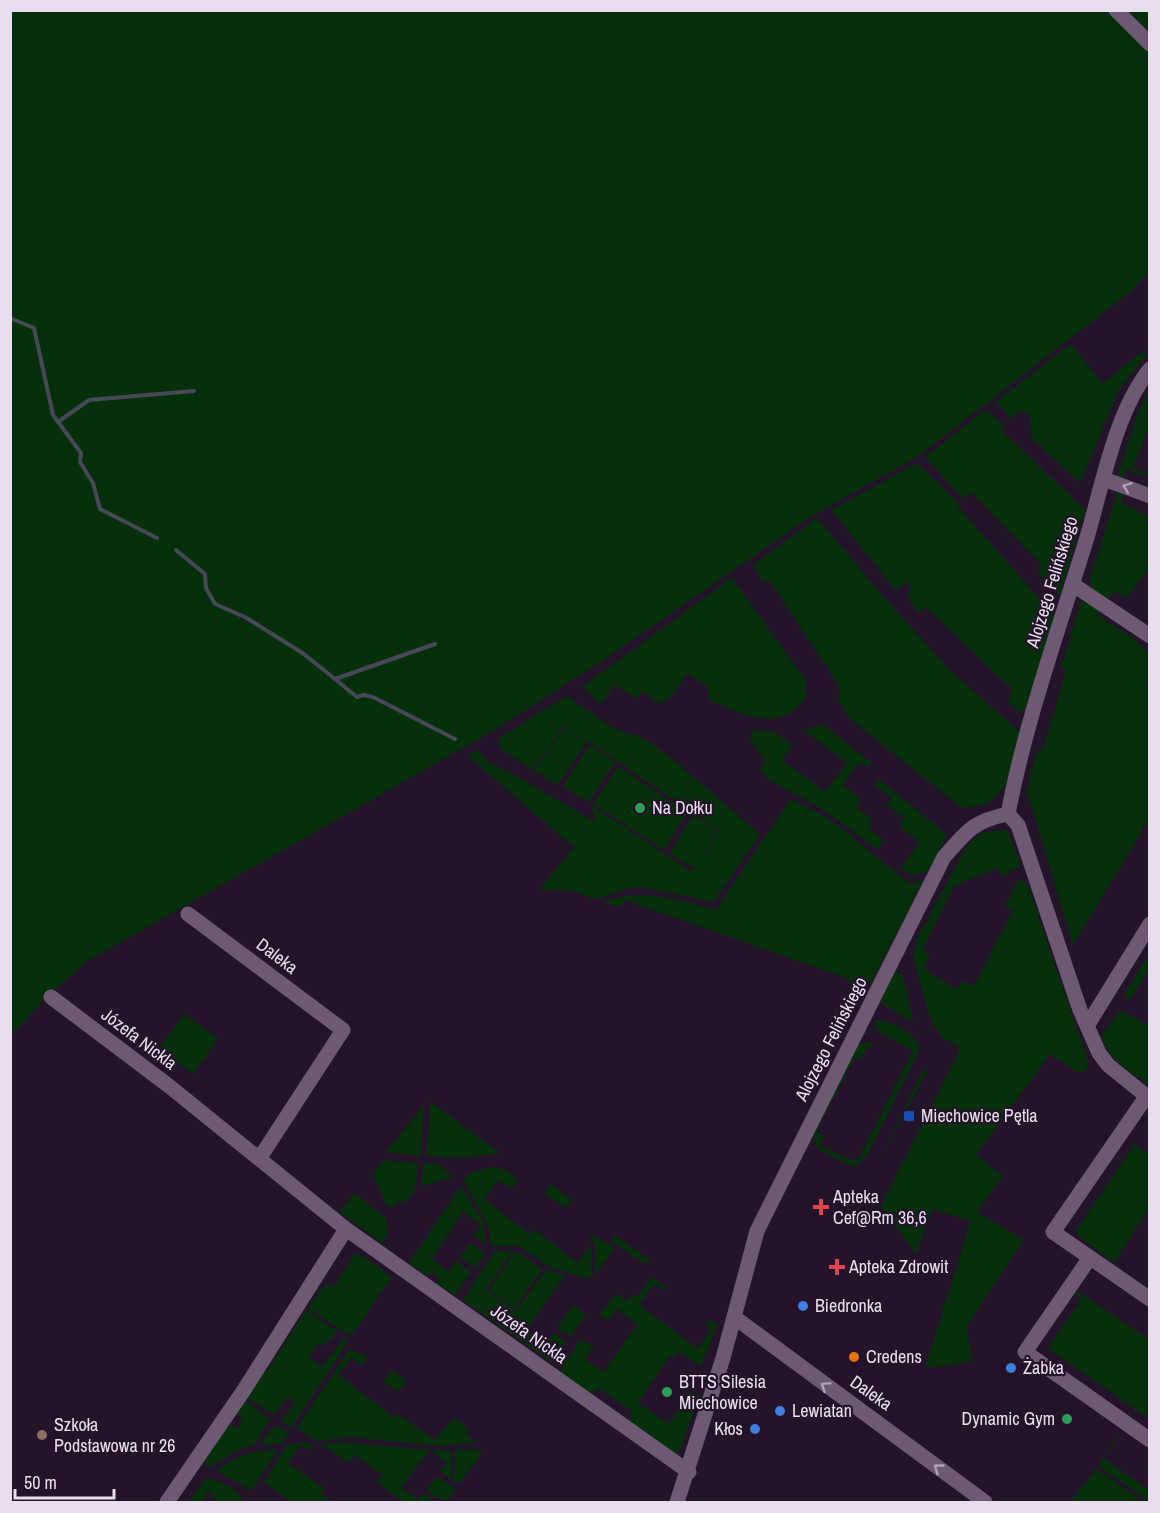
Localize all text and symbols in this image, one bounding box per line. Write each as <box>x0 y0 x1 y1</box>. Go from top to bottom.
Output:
one-way arrow <box>1122 482 1133 495</box>
street label: Alojzego Felińskiego <box>1019 513 1083 652</box>
place label: Na Dołku <box>652 795 713 820</box>
marker: Na Dołku <box>633 801 647 815</box>
street label: Daleka <box>251 932 303 979</box>
street label: Alojzego Felińskiego <box>788 972 873 1106</box>
street label: Józefa Nickla <box>96 1002 182 1075</box>
place label: Miechowice Pętla <box>921 1103 1038 1128</box>
marker: Miechowice Pętla <box>902 1109 916 1123</box>
place label: Apteka Cef@Rm 36,6 <box>832 1184 927 1230</box>
marker: Apteka Cef@Rm 36,6 <box>814 1200 828 1214</box>
place label: Apteka Zdrowit <box>848 1254 948 1279</box>
marker: Apteka Zdrowit <box>830 1260 844 1274</box>
place label: Biedronka <box>815 1293 882 1318</box>
street label: Józefa Nickla <box>486 1298 573 1369</box>
marker: Biedronka <box>796 1299 810 1313</box>
place label: Credens <box>866 1344 922 1369</box>
marker: Credens <box>847 1350 861 1364</box>
place label: Żabka <box>1023 1355 1064 1380</box>
marker: Żabka <box>1004 1361 1018 1375</box>
place label: BTTS Silesia Miechowice <box>679 1369 766 1415</box>
street label: Daleka <box>845 1369 897 1416</box>
one-way arrow <box>821 1381 831 1393</box>
marker: BTTS Silesia Miechowice <box>660 1385 674 1399</box>
place label: Lewiatan <box>792 1398 852 1423</box>
marker: Lewiatan <box>773 1404 787 1418</box>
place label: Dynamic Gym <box>962 1406 1055 1431</box>
place label: Szkoła Podstawowa nr 26 <box>54 1412 175 1458</box>
marker: Dynamic Gym <box>1060 1412 1074 1426</box>
place label: Kłos <box>714 1416 743 1441</box>
marker: Kłos <box>748 1422 762 1436</box>
marker: Szkoła Podstawowa nr 26 <box>35 1428 49 1442</box>
scale bar <box>15 1462 114 1500</box>
one-way arrow <box>934 1464 945 1475</box>
text: 50 m <box>24 1470 57 1495</box>

